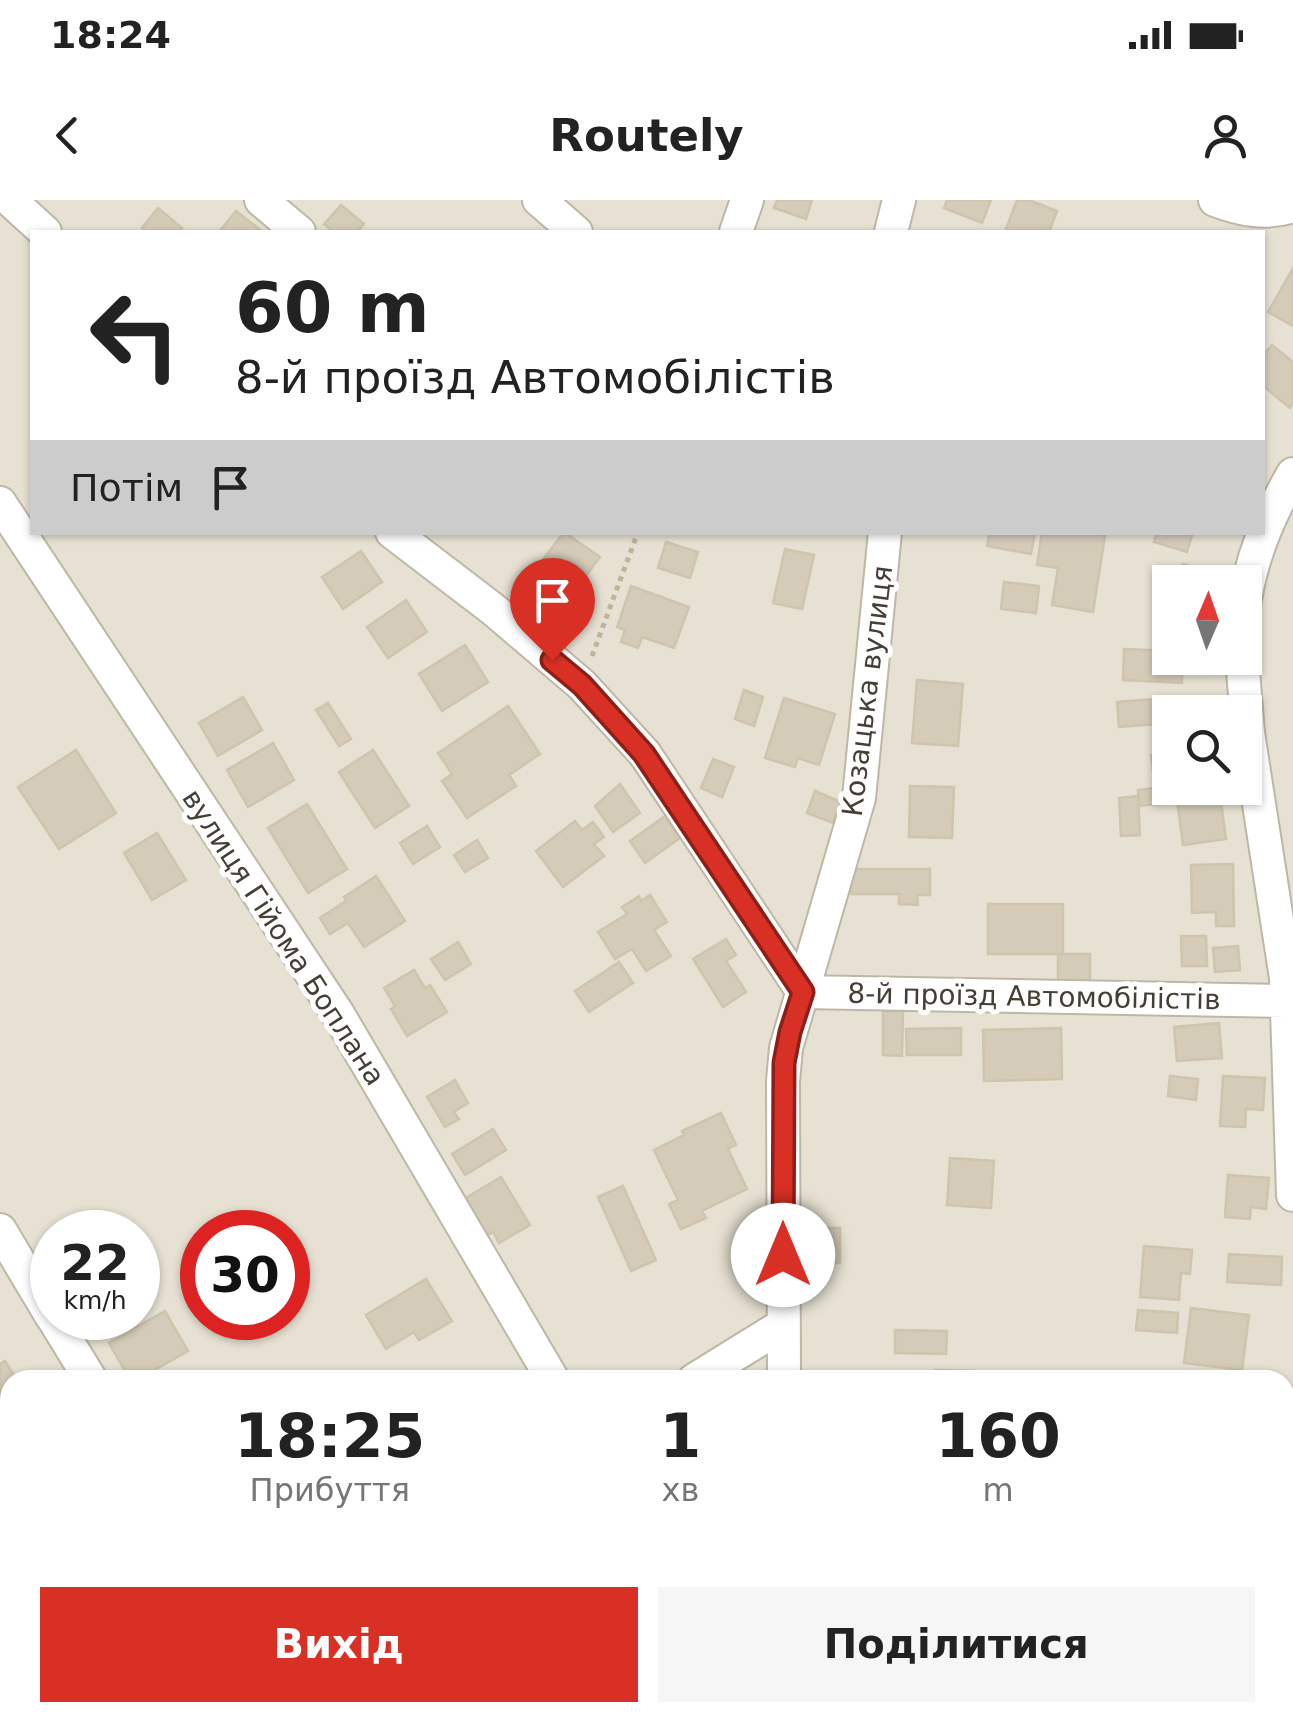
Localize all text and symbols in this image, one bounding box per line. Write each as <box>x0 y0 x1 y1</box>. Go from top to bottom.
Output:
text: 18:24 <box>50 13 171 57</box>
icon: back <box>40 108 95 163</box>
icon: person <box>1198 108 1253 163</box>
text: Routely <box>549 109 744 162</box>
text: 60 m <box>235 267 430 349</box>
icon: left <box>70 270 200 400</box>
text: 8-й проїзд Автомобілістів <box>235 351 835 404</box>
icon: arrive <box>203 460 258 515</box>
text: Потім <box>70 466 183 510</box>
pin <box>510 558 595 661</box>
street label: Козацька вулиця <box>836 564 899 818</box>
north arrow <box>1152 565 1262 675</box>
map controls <box>1152 565 1262 805</box>
icon: arrive <box>525 573 580 628</box>
button: search <box>1152 695 1262 805</box>
street label: вулиця Гійома Боплана <box>175 783 392 1092</box>
street label: 8-й проїзд Автомобілістів <box>847 977 1221 1016</box>
position arrow <box>731 1203 835 1307</box>
speed limit sign: 30 <box>180 1210 310 1340</box>
text: 22 <box>60 1234 130 1292</box>
text: km/h <box>63 1286 127 1315</box>
text: 18:25 <box>234 1401 425 1471</box>
text: 1 <box>660 1401 701 1471</box>
text: 160 <box>936 1401 1061 1471</box>
text: Прибуття <box>250 1471 410 1509</box>
text: хв <box>661 1471 699 1509</box>
text: m <box>983 1471 1014 1509</box>
button: Вихід <box>40 1587 638 1702</box>
button: Поділитися <box>658 1587 1255 1702</box>

